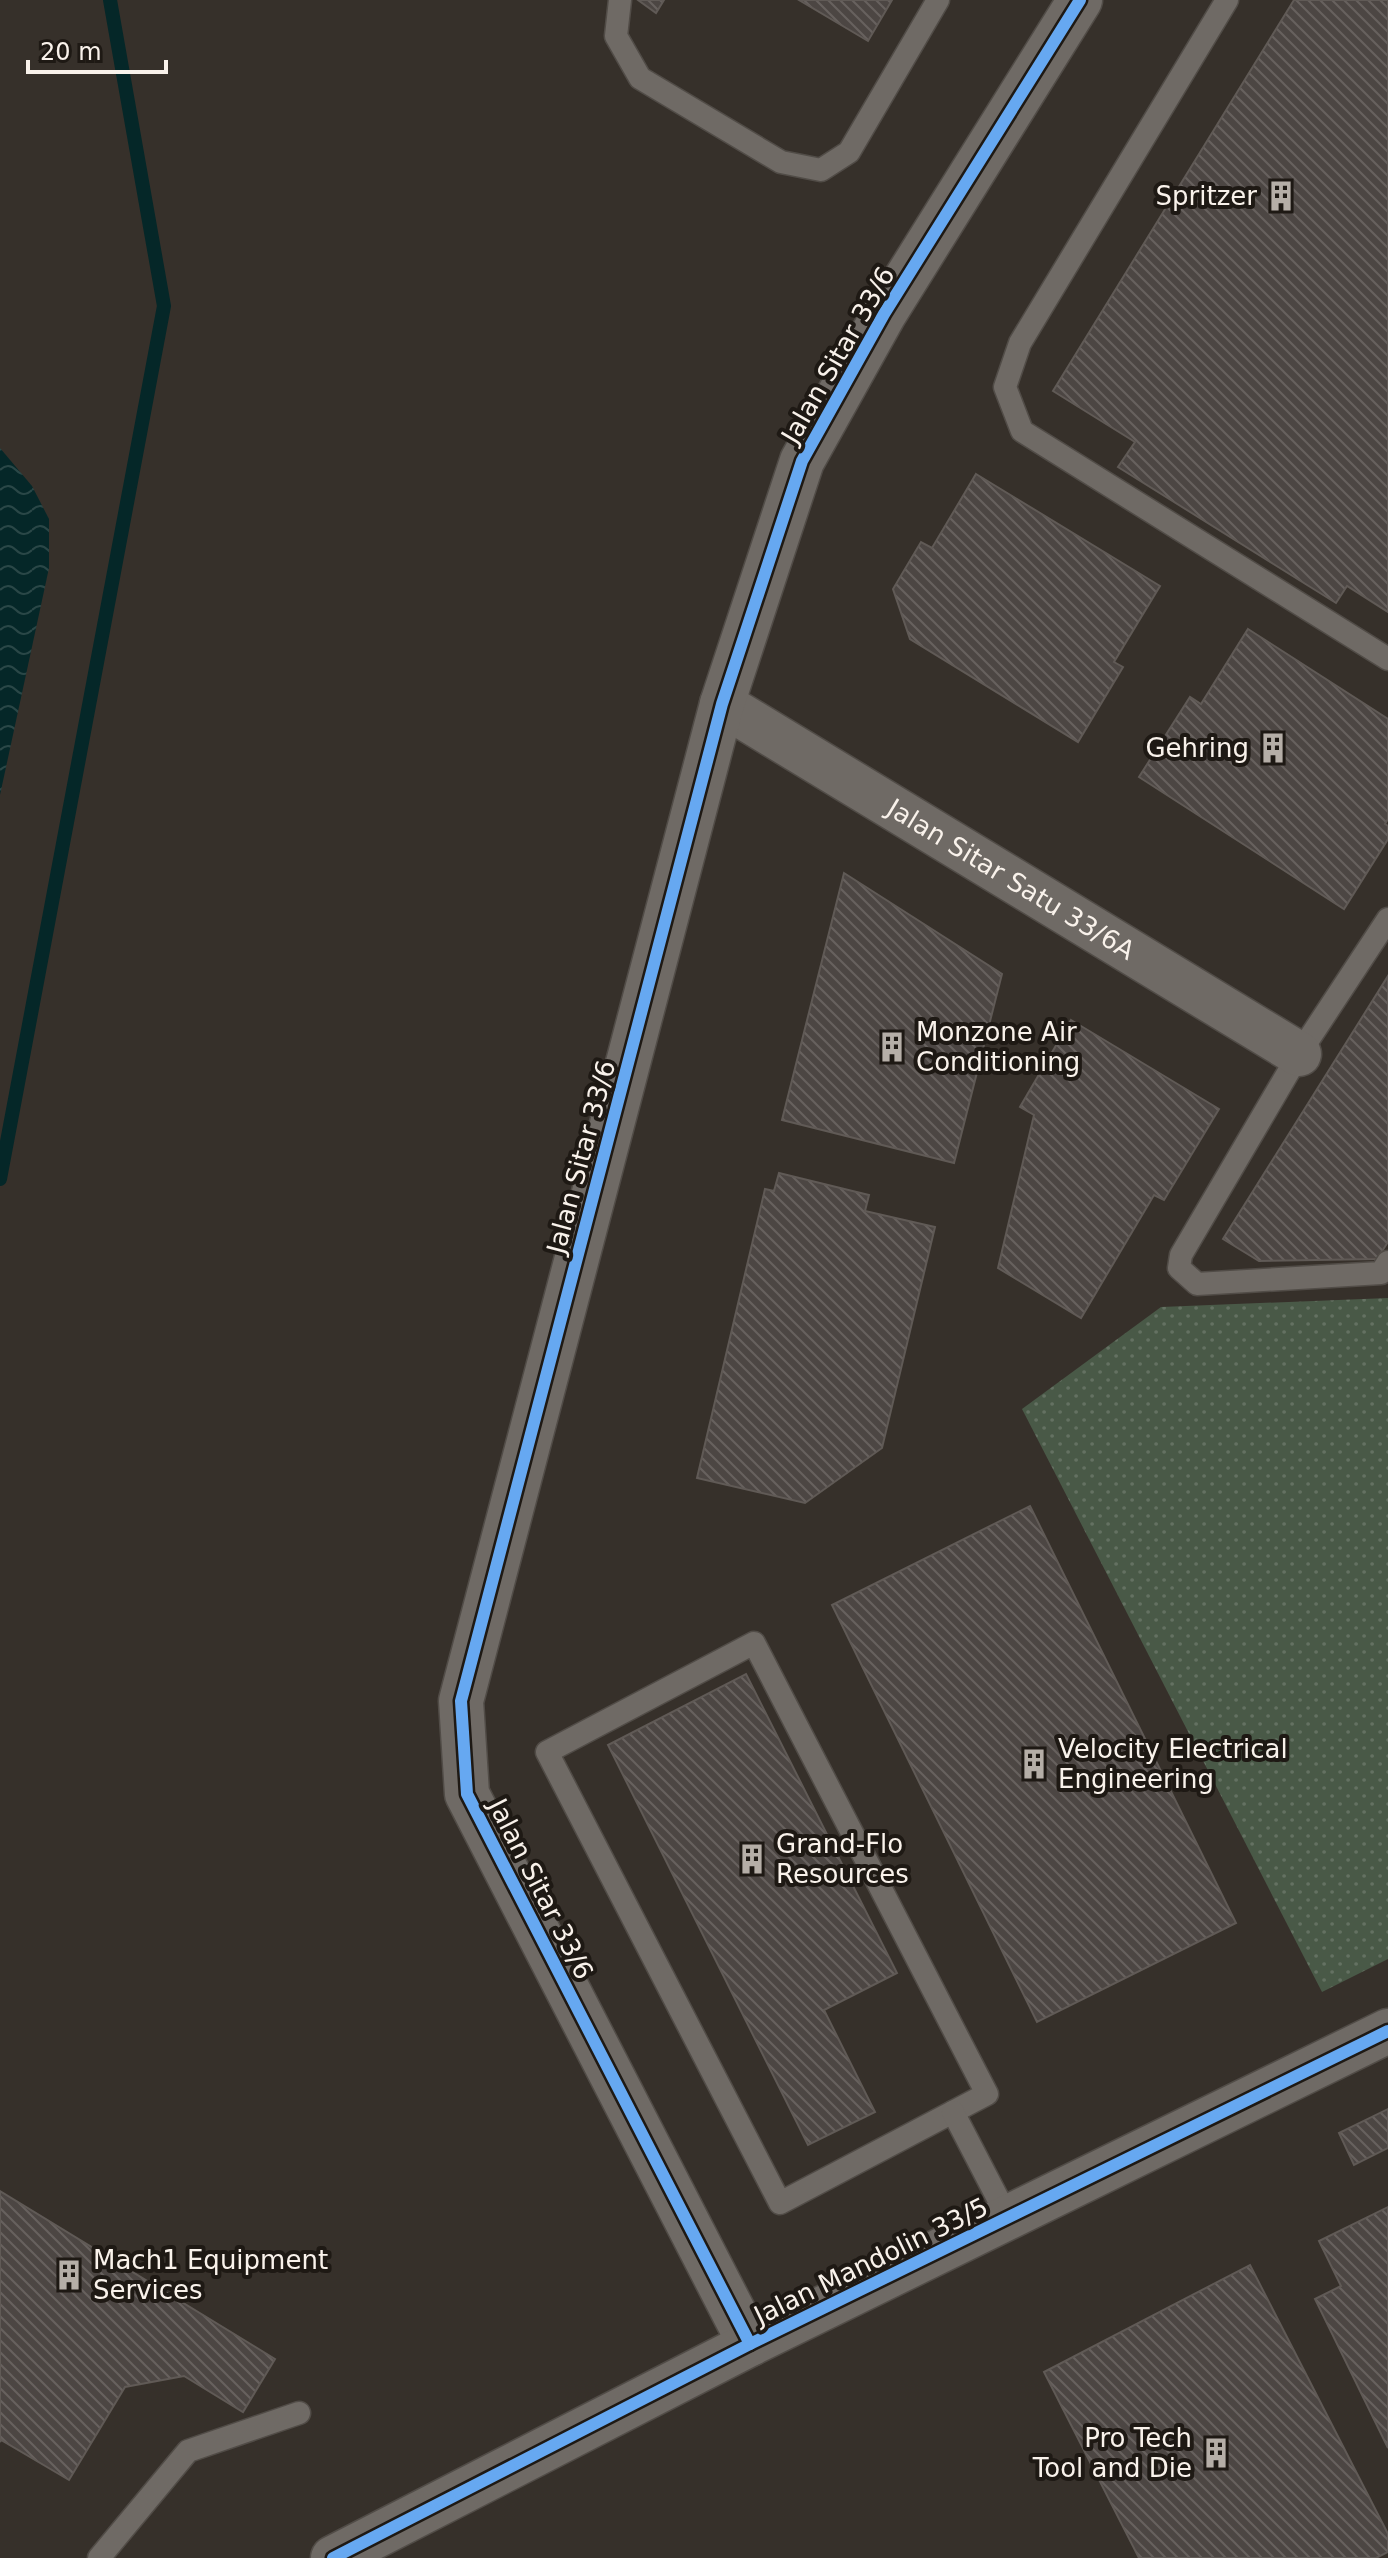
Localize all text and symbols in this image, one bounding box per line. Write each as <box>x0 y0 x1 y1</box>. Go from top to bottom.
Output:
scale bar <box>28 24 166 74</box>
text: 20 m <box>40 38 102 66</box>
building icon: Spritzer <box>1264 179 1298 213</box>
place label: Spritzer <box>1156 181 1257 211</box>
street label: Jalan Sitar 33/6 <box>774 261 901 450</box>
building icon: Gehring <box>1256 731 1290 765</box>
place label: Gehring <box>1145 733 1249 763</box>
street label: Jalan Sitar Satu 33/6A <box>880 792 1140 966</box>
place label: Monzone Air Conditioning <box>916 1017 1080 1077</box>
building icon: Monzone Air Conditioning <box>875 1030 909 1064</box>
street label: Jalan Sitar 33/6 <box>540 1057 621 1259</box>
place label: Velocity Electrical Engineering <box>1058 1734 1288 1794</box>
building icon: Velocity Electrical Engineering <box>1017 1747 1051 1781</box>
street label: Jalan Sitar 33/6 <box>482 1792 599 1984</box>
place label: Grand-Flo Resources <box>776 1829 909 1889</box>
building icon: Grand-Flo Resources <box>735 1842 769 1876</box>
street label: Jalan Mandolin 33/5 <box>747 2191 993 2332</box>
place label: Mach1 Equipment Services <box>93 2245 328 2305</box>
building icon: Mach1 Equipment Services <box>52 2258 86 2292</box>
place label: Pro Tech Tool and Die <box>1032 2423 1192 2483</box>
building icon: Pro Tech Tool and Die <box>1199 2436 1233 2470</box>

